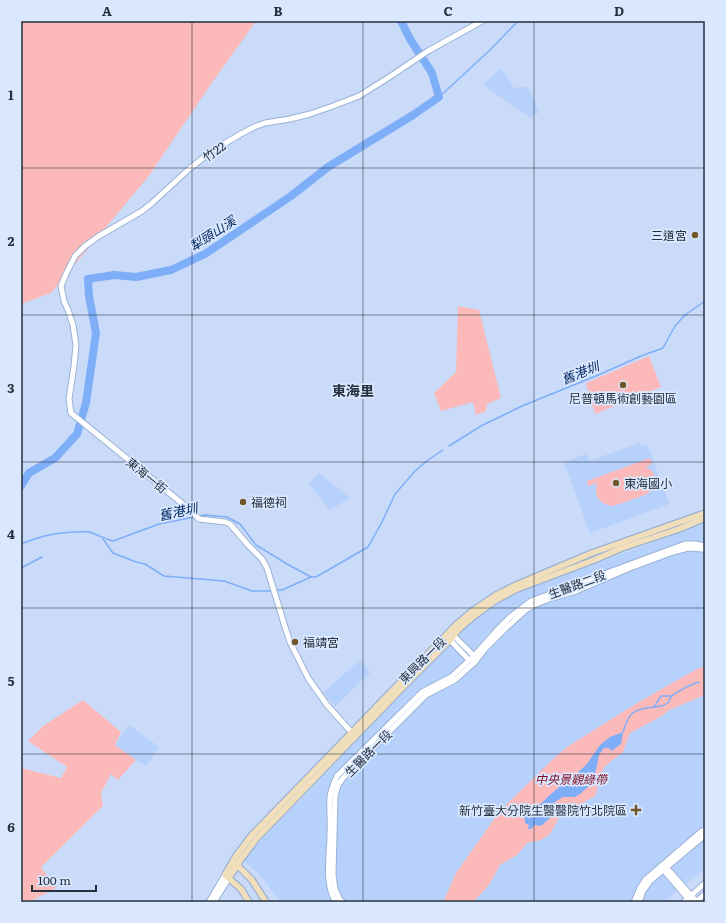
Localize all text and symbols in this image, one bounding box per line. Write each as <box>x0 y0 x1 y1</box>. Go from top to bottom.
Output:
text: A <box>102 1 112 20</box>
text: B <box>274 1 283 20</box>
text: C <box>443 1 453 20</box>
text: D <box>614 1 624 20</box>
text: 1 <box>8 85 14 104</box>
street label: 竹22 <box>199 137 229 165</box>
water label: 犁頭山溪 <box>185 210 241 255</box>
place label: 三道宮 <box>651 226 687 244</box>
marker: 三道宮 <box>690 230 700 240</box>
text: 2 <box>8 231 15 250</box>
water label: 舊港圳 <box>558 355 603 388</box>
text: 3 <box>7 378 15 397</box>
district label: 東海里 <box>332 380 374 400</box>
marker: 尼普頓馬術創藝園區 <box>618 380 628 390</box>
place label: 尼普頓馬術創藝園區 <box>569 389 677 407</box>
street label: 東海一街 <box>123 453 171 497</box>
place label: 東海國小 <box>624 474 672 492</box>
marker: 東海國小 <box>611 478 621 488</box>
place label: 福德祠 <box>251 493 287 511</box>
water label: 舊港圳 <box>157 497 201 524</box>
marker: 福德祠 <box>238 497 248 507</box>
text: 4 <box>7 524 15 543</box>
street label: 生醫路二段 <box>546 565 608 603</box>
street label: 東興路一段 <box>394 632 450 688</box>
place label: 福靖宮 <box>303 633 339 651</box>
marker: 福靖宮 <box>290 637 300 647</box>
text: 5 <box>7 671 15 690</box>
street label: 生醫路一段 <box>340 725 396 781</box>
park label: 中央景觀綠帶 <box>535 770 609 788</box>
place label: 新竹臺大分院生醫醫院竹北院區 <box>459 801 627 819</box>
marker: 新竹臺大分院生醫醫院竹北院區 <box>630 804 642 816</box>
text: 6 <box>7 817 15 836</box>
scale bar <box>32 867 96 893</box>
text: 100 m <box>38 871 71 889</box>

